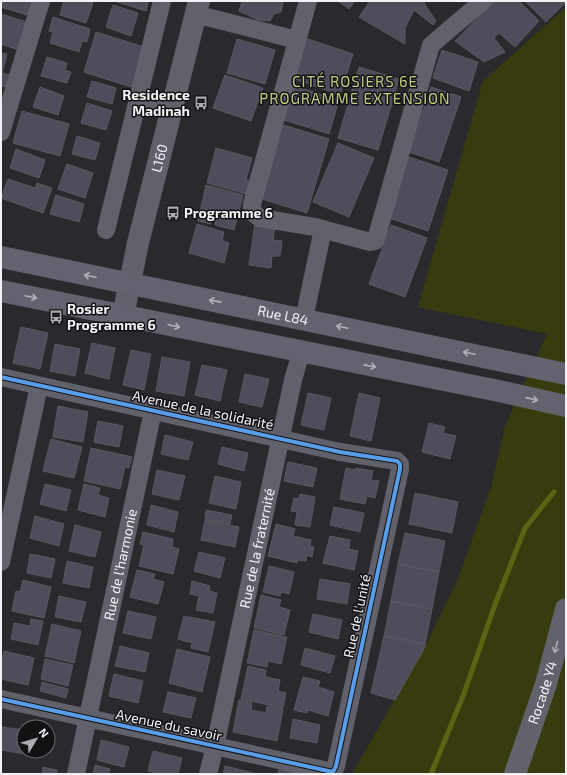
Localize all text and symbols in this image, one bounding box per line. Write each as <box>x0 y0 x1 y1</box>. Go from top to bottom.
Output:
district label: CITÉ ROSIERS 6E PROGRAMME EXTENSION <box>259 72 451 107</box>
place label: Residence Madinah <box>122 86 190 119</box>
bus stop icon: Residence Madinah <box>193 95 209 111</box>
street label: L160 <box>147 142 171 174</box>
place label: Programme 6 <box>184 204 273 221</box>
bus stop icon: Programme 6 <box>165 205 181 221</box>
one-way arrow <box>84 272 97 280</box>
one-way arrow <box>24 293 37 301</box>
one-way arrow <box>209 297 222 305</box>
place label: Rosier Programme 6 <box>67 300 156 333</box>
street label: Rue L84 <box>256 301 310 328</box>
bus stop icon: Rosier Programme 6 <box>48 309 64 325</box>
one-way arrow <box>336 322 349 330</box>
one-way arrow <box>168 323 181 331</box>
one-way arrow <box>463 349 476 357</box>
one-way arrow <box>364 362 377 370</box>
street label: Avenue de la solidarité <box>131 386 275 433</box>
one-way arrow <box>526 395 539 403</box>
street label: Rue de la fraternité <box>236 487 278 610</box>
street label: Rue de l'harmonie <box>100 507 140 622</box>
street label: Rue de l'unité <box>339 572 374 659</box>
one-way arrow <box>552 640 559 653</box>
street label: Rocade Y4 <box>524 659 560 726</box>
street label: Avenue du savoir <box>114 705 224 744</box>
north arrow <box>16 719 56 759</box>
text: N <box>37 725 52 740</box>

